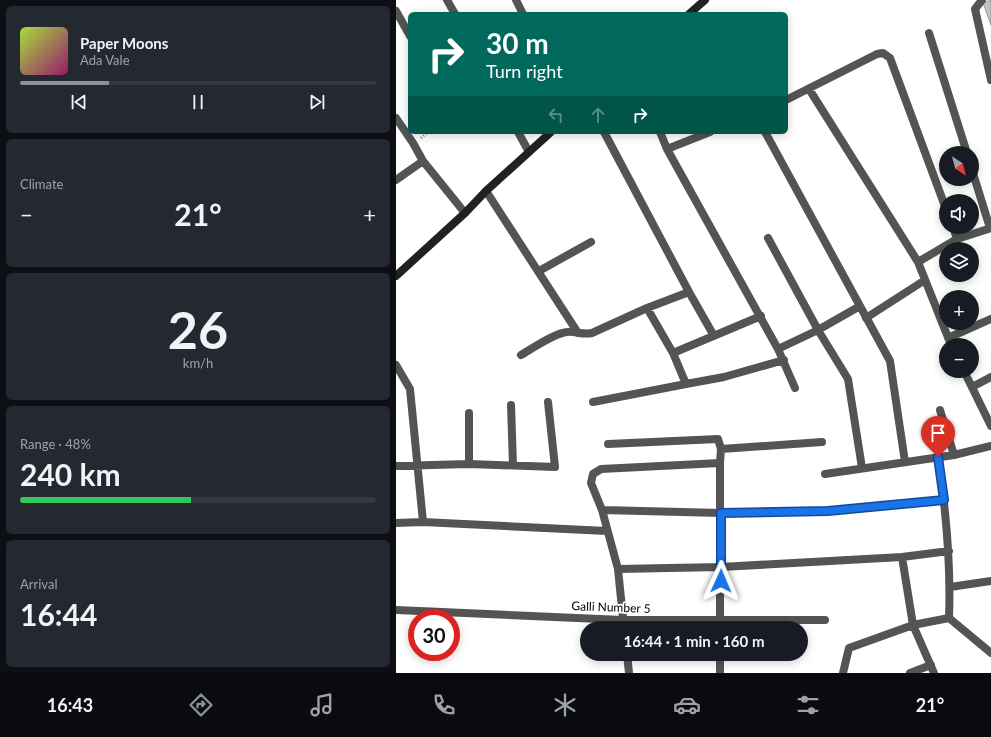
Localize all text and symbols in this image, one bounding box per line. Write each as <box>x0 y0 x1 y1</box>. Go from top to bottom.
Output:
text: 30 m <box>486 26 549 60</box>
icon: right <box>420 28 472 80</box>
text: Paper Moons <box>80 34 168 52</box>
text: Ada Vale <box>80 52 130 68</box>
text: Turn right <box>486 60 563 82</box>
icon: previous <box>68 91 90 113</box>
icon: pause <box>187 91 209 113</box>
icon: next <box>306 91 328 113</box>
icon: left <box>545 104 567 126</box>
icon: ahead <box>587 104 609 126</box>
icon: right <box>629 104 651 126</box>
north arrow <box>939 146 979 186</box>
map controls <box>939 146 979 378</box>
text: Climate <box>20 176 63 192</box>
button: sound <box>939 194 979 234</box>
text: 21° <box>174 196 222 232</box>
text: − <box>20 201 33 228</box>
text: + <box>363 201 376 228</box>
button: layers <box>939 242 979 282</box>
button: + <box>939 290 979 330</box>
text: 26 <box>168 298 228 360</box>
button: − <box>939 338 979 378</box>
text: km/h <box>183 355 213 371</box>
pin <box>921 416 955 457</box>
icon: arrive <box>927 422 949 444</box>
text: Range · 48% <box>20 436 91 452</box>
text: 240 km <box>20 456 121 492</box>
position arrow <box>700 560 742 602</box>
text: Arrival <box>20 576 57 592</box>
text: 16:44 <box>20 596 97 632</box>
street label: Galli Number 5 <box>571 598 651 616</box>
speed limit sign: 30 <box>408 609 460 661</box>
text: 16:44 · 1 min · 160 m <box>624 632 764 650</box>
icon: directions <box>187 691 215 719</box>
icon: music <box>308 691 336 719</box>
icon: phone <box>430 691 458 719</box>
icon: climate <box>551 691 579 719</box>
icon: car <box>673 691 701 719</box>
icon: filters <box>794 691 822 719</box>
text: 16:43 <box>47 694 93 716</box>
text: 21° <box>916 694 944 716</box>

